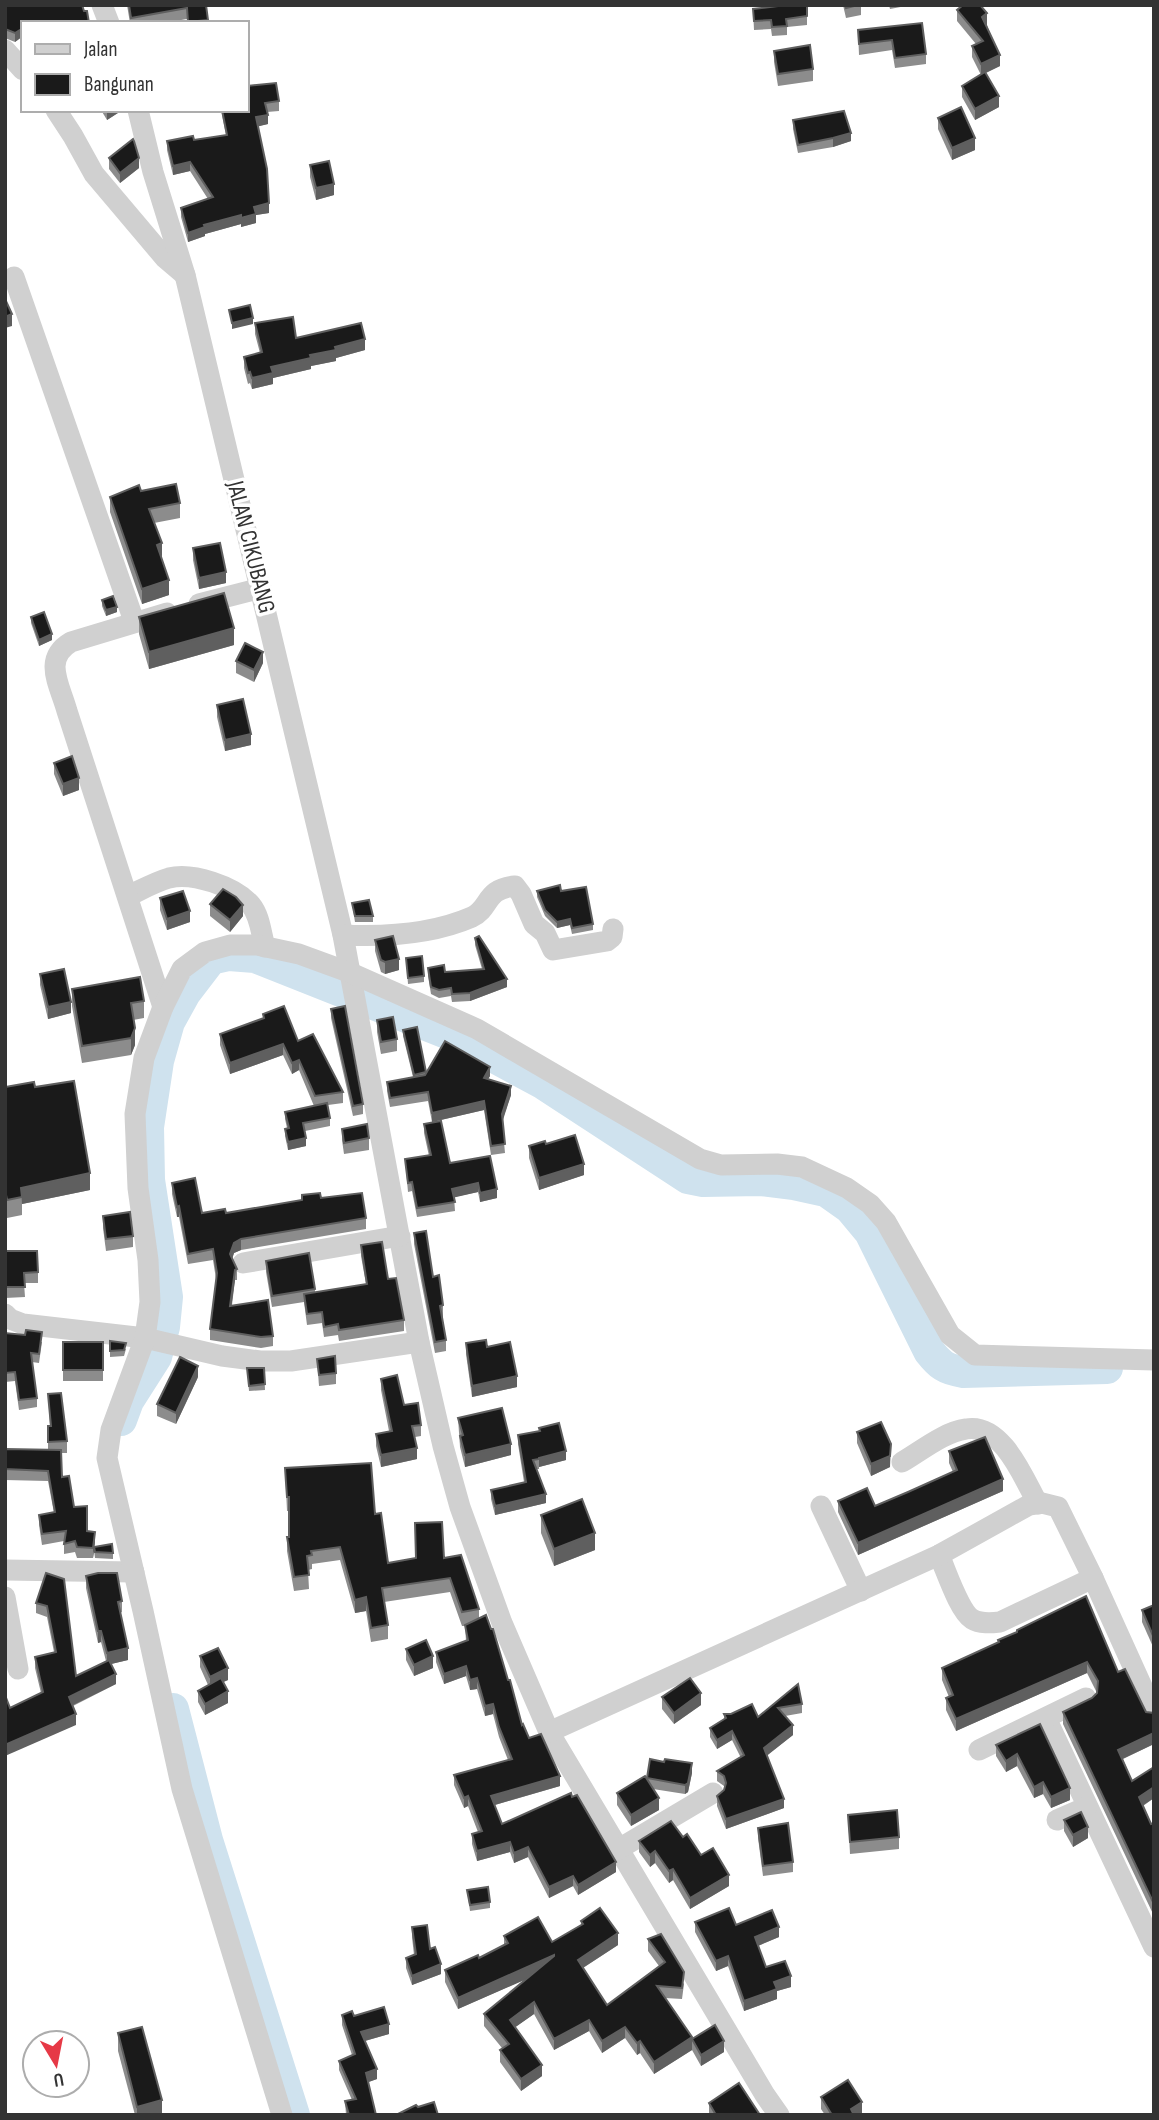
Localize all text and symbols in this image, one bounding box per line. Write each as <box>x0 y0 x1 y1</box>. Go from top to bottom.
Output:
legend <box>21 21 248 112</box>
text: Jalan <box>83 37 117 62</box>
text: Bangunan <box>84 72 154 97</box>
street label: JALAN CIKUBANG <box>220 477 281 616</box>
north arrow <box>21 2029 91 2099</box>
text: U <box>52 2067 66 2091</box>

